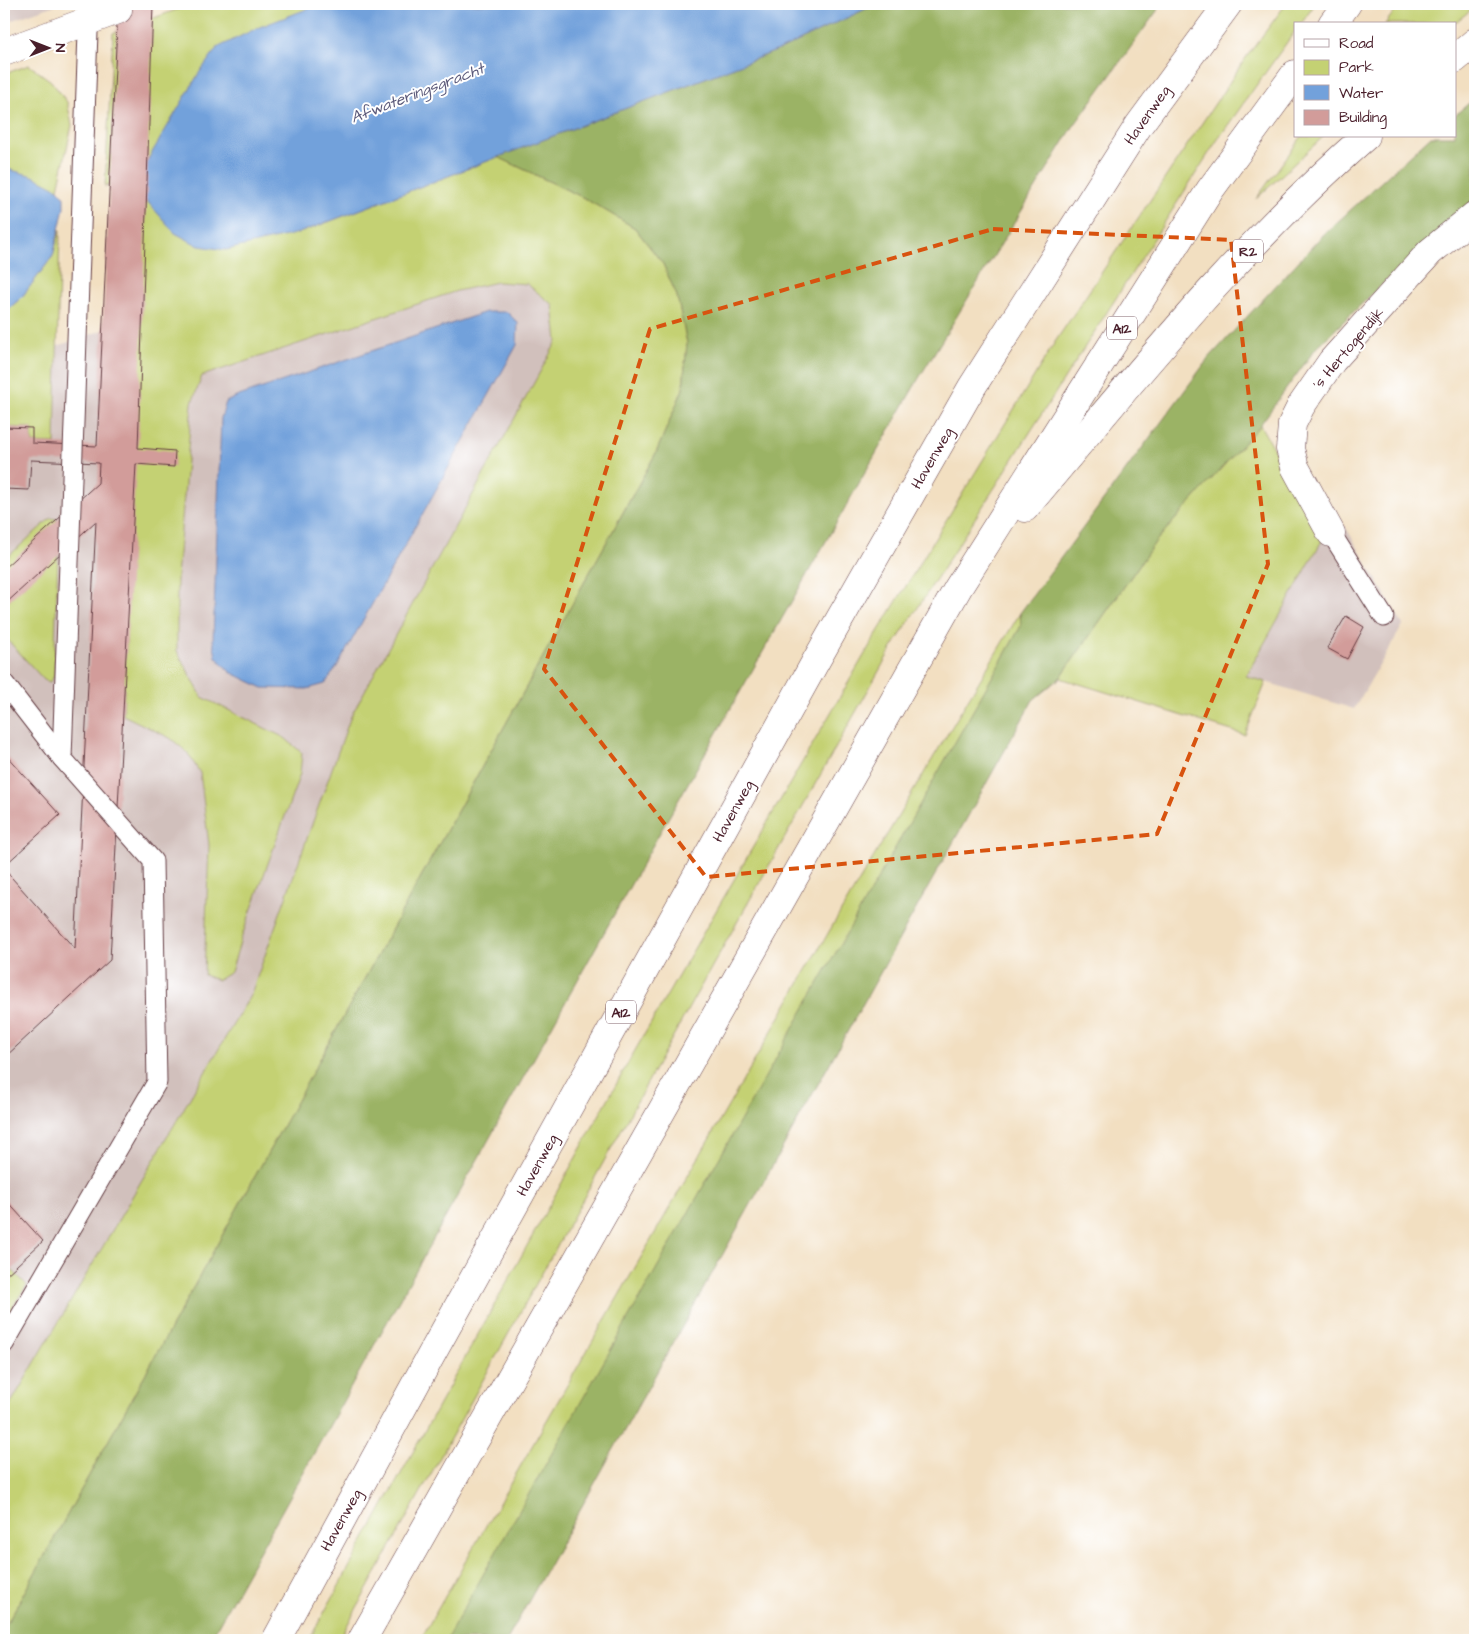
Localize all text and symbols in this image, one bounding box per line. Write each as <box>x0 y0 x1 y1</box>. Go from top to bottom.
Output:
north arrow <box>22 22 72 72</box>
legend <box>1294 22 1456 138</box>
text: Road <box>1339 33 1374 54</box>
text: N <box>50 44 70 53</box>
water label: Afwateringsgracht <box>347 57 489 129</box>
text: Park <box>1339 57 1374 78</box>
street label: Havenweg <box>1119 81 1177 150</box>
text: Water <box>1339 83 1383 104</box>
text: Building <box>1339 107 1387 129</box>
road number: R2 <box>1233 240 1263 262</box>
street label: 's Hertogendijk <box>1308 303 1390 394</box>
road number: A12 <box>1107 316 1137 339</box>
street label: Havenweg <box>906 423 960 493</box>
street label: Havenweg <box>708 776 760 847</box>
road number: A12 <box>606 1000 636 1024</box>
street label: Havenweg <box>512 1130 564 1201</box>
street label: Havenweg <box>316 1485 368 1556</box>

